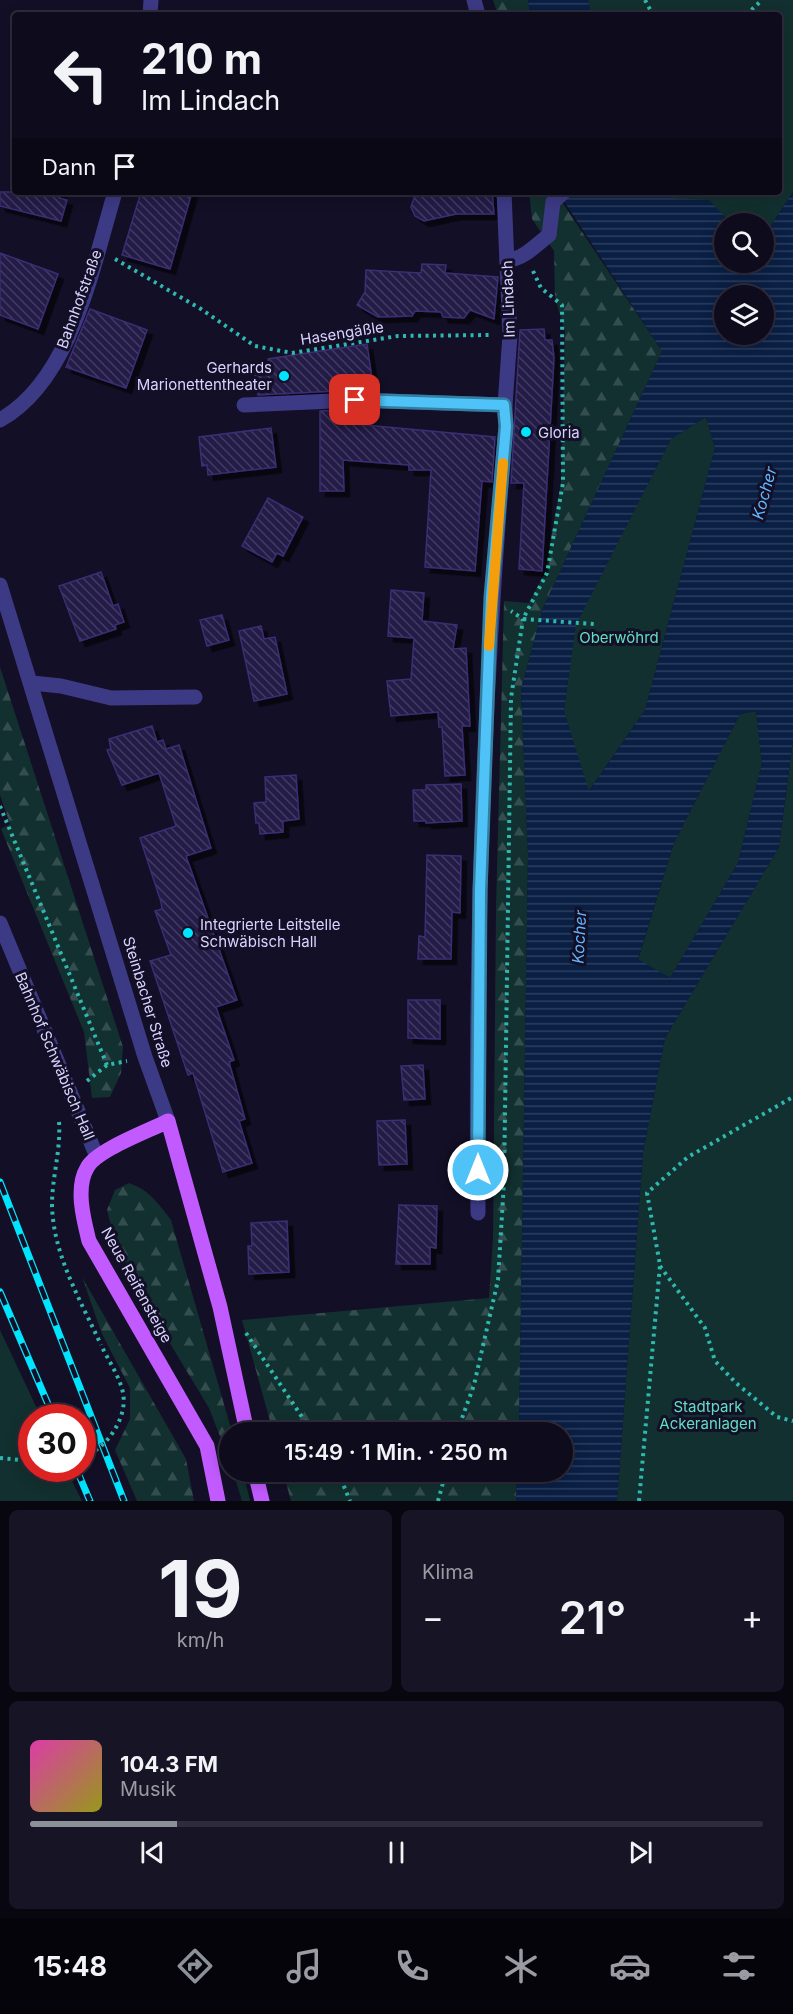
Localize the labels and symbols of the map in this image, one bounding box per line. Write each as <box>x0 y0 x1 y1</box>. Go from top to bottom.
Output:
street label: Bahnhofstraße <box>52 247 106 351</box>
street label: Im Lindach <box>497 260 519 338</box>
street label: Hasengäßle <box>299 317 385 349</box>
place label: Gerhards Marionettentheater <box>137 358 272 394</box>
marker: Gerhards Marionettentheater <box>277 369 291 383</box>
pin <box>329 374 380 425</box>
place label: Gloria <box>538 423 580 442</box>
marker: Gloria <box>519 425 533 439</box>
water label: Kocher <box>747 464 781 521</box>
park label: Oberwöhrd <box>579 628 659 647</box>
water label: Kocher <box>568 909 590 964</box>
place label: Integrierte Leitstelle Schwäbisch Hall <box>200 915 341 951</box>
marker: Integrierte Leitstelle Schwäbisch Hall <box>181 926 195 940</box>
street label: Steinbacher Straße <box>119 934 177 1070</box>
street label: Bahnhof Schwäbisch Hall <box>11 969 99 1143</box>
position arrow <box>446 1138 510 1202</box>
street label: Neue Reifensteige <box>97 1224 177 1346</box>
park label: Stadtpark Ackeranlagen <box>659 1397 757 1433</box>
speed limit sign: 30 <box>18 1404 96 1482</box>

